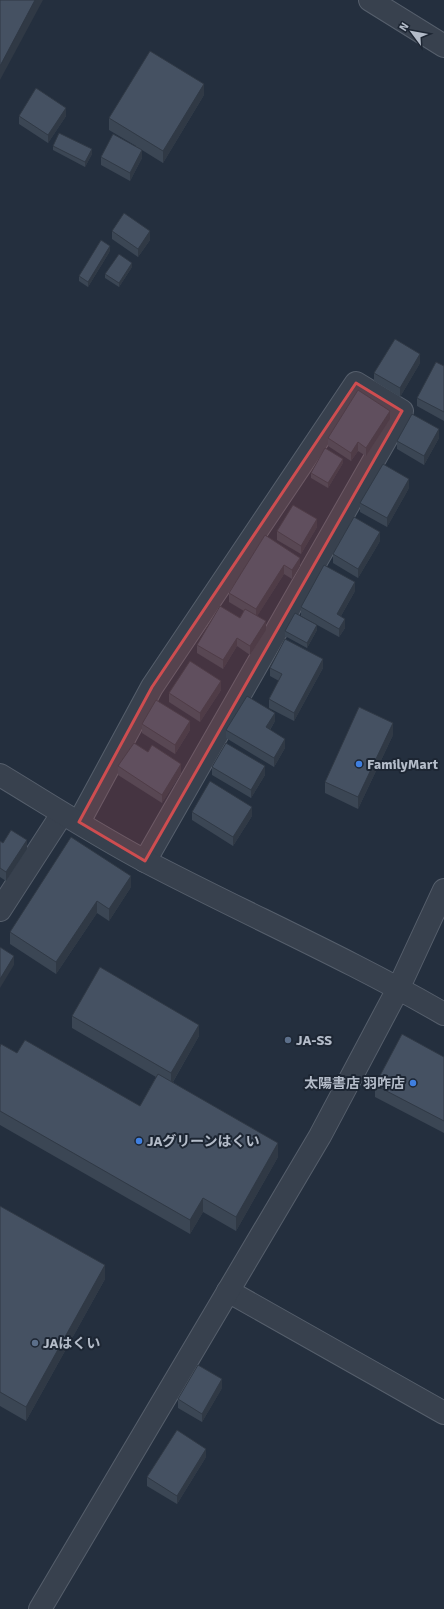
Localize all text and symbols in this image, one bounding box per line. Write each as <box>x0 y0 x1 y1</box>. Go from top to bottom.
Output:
north arrow <box>392 12 432 52</box>
text: N <box>396 20 411 34</box>
place label: FamilyMart <box>367 756 439 773</box>
marker: FamilyMart <box>354 759 364 769</box>
place label: JA-SS <box>296 1032 332 1049</box>
marker: JA-SS <box>283 1035 293 1045</box>
place label: 太陽書店 羽咋店 <box>304 1075 405 1092</box>
marker: 太陽書店 羽咋店 <box>408 1078 418 1088</box>
place label: JAグリーンはくい <box>147 1133 260 1150</box>
marker: JAグリーンはくい <box>134 1136 144 1146</box>
place label: JAはくい <box>43 1335 100 1352</box>
marker: JAはくい <box>30 1338 40 1348</box>

